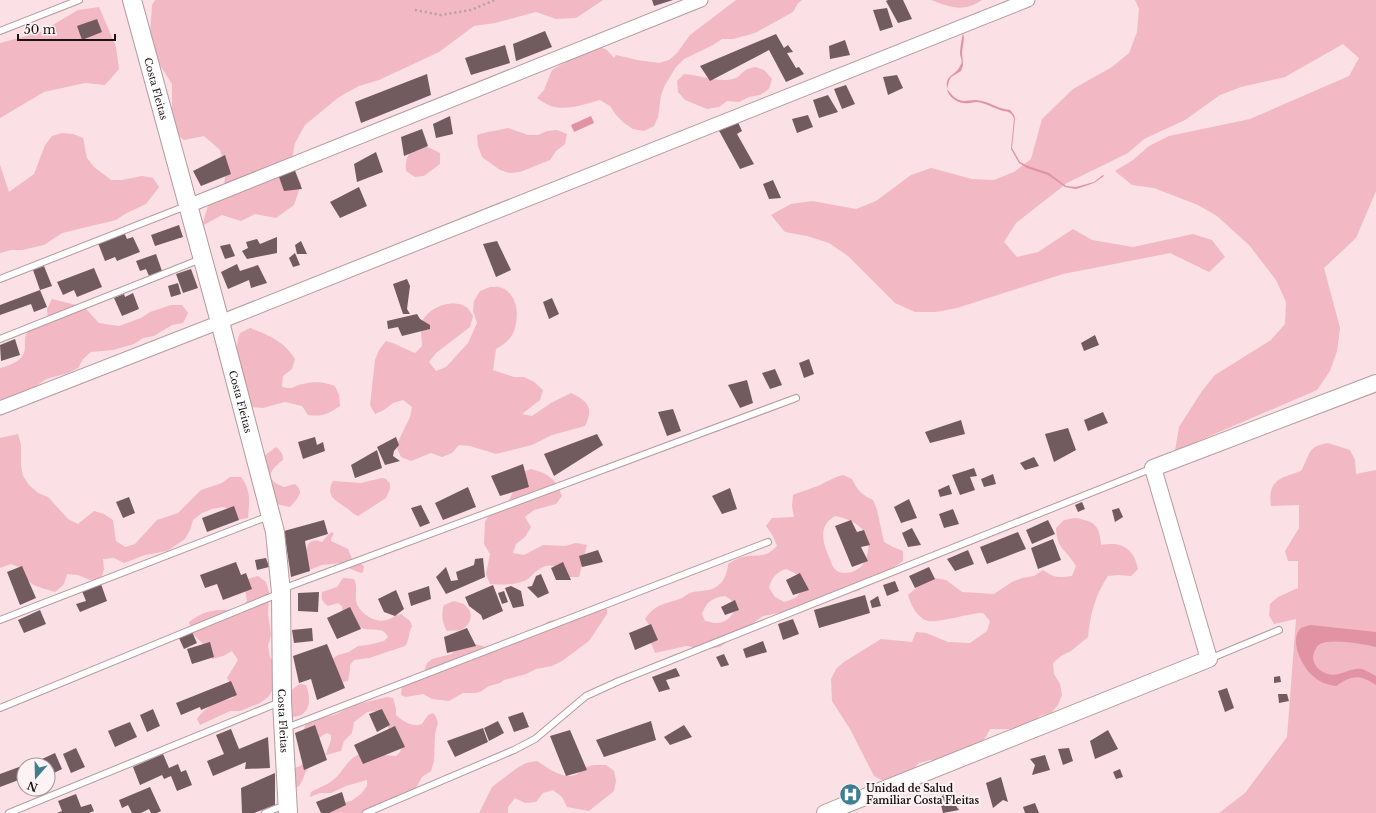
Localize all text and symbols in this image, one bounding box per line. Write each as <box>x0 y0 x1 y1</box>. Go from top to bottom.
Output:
scale bar <box>18 16 115 42</box>
text: 50 m <box>24 22 56 37</box>
street label: Costa Fleitas <box>142 56 171 122</box>
street label: Costa Fleitas <box>226 369 255 435</box>
street label: Costa Fleitas <box>275 689 291 754</box>
north arrow <box>16 757 56 797</box>
text: N <box>25 778 40 795</box>
hospital icon: Unidad de Salud Familiar Costa Fleitas <box>838 781 864 807</box>
place label: Unidad de Salud Familiar Costa Fleitas <box>866 782 980 807</box>

